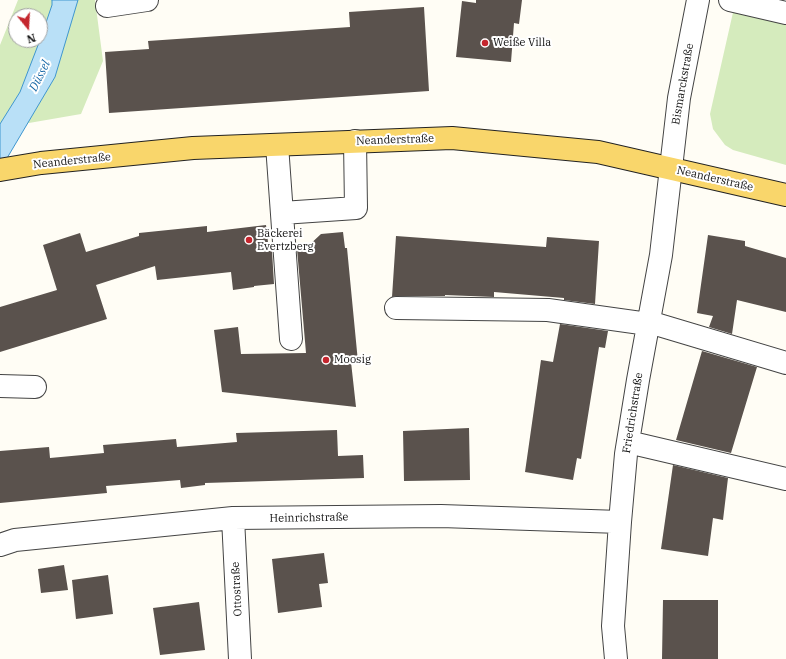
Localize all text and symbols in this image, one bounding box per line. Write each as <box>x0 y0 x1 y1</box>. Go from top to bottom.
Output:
north arrow <box>8 8 48 48</box>
text: N <box>25 30 38 46</box>
place label: Weiße Villa <box>493 36 551 50</box>
marker: Weiße Villa <box>480 38 490 48</box>
street label: Bismarckstraße <box>669 42 697 126</box>
water label: Düssel <box>26 58 54 94</box>
street label: Neanderstraße <box>356 132 434 148</box>
street label: Neanderstraße <box>33 150 111 172</box>
street label: Neanderstraße <box>676 164 754 194</box>
place label: Bäckerei Evertzberg <box>257 227 314 253</box>
marker: Bäckerei Evertzberg <box>244 235 254 245</box>
place label: Moosig <box>334 353 371 367</box>
marker: Moosig <box>321 355 331 365</box>
street label: Friedrichstraße <box>620 372 646 454</box>
street label: Heinrichstraße <box>269 511 349 525</box>
street label: Ottostraße <box>229 561 245 617</box>

